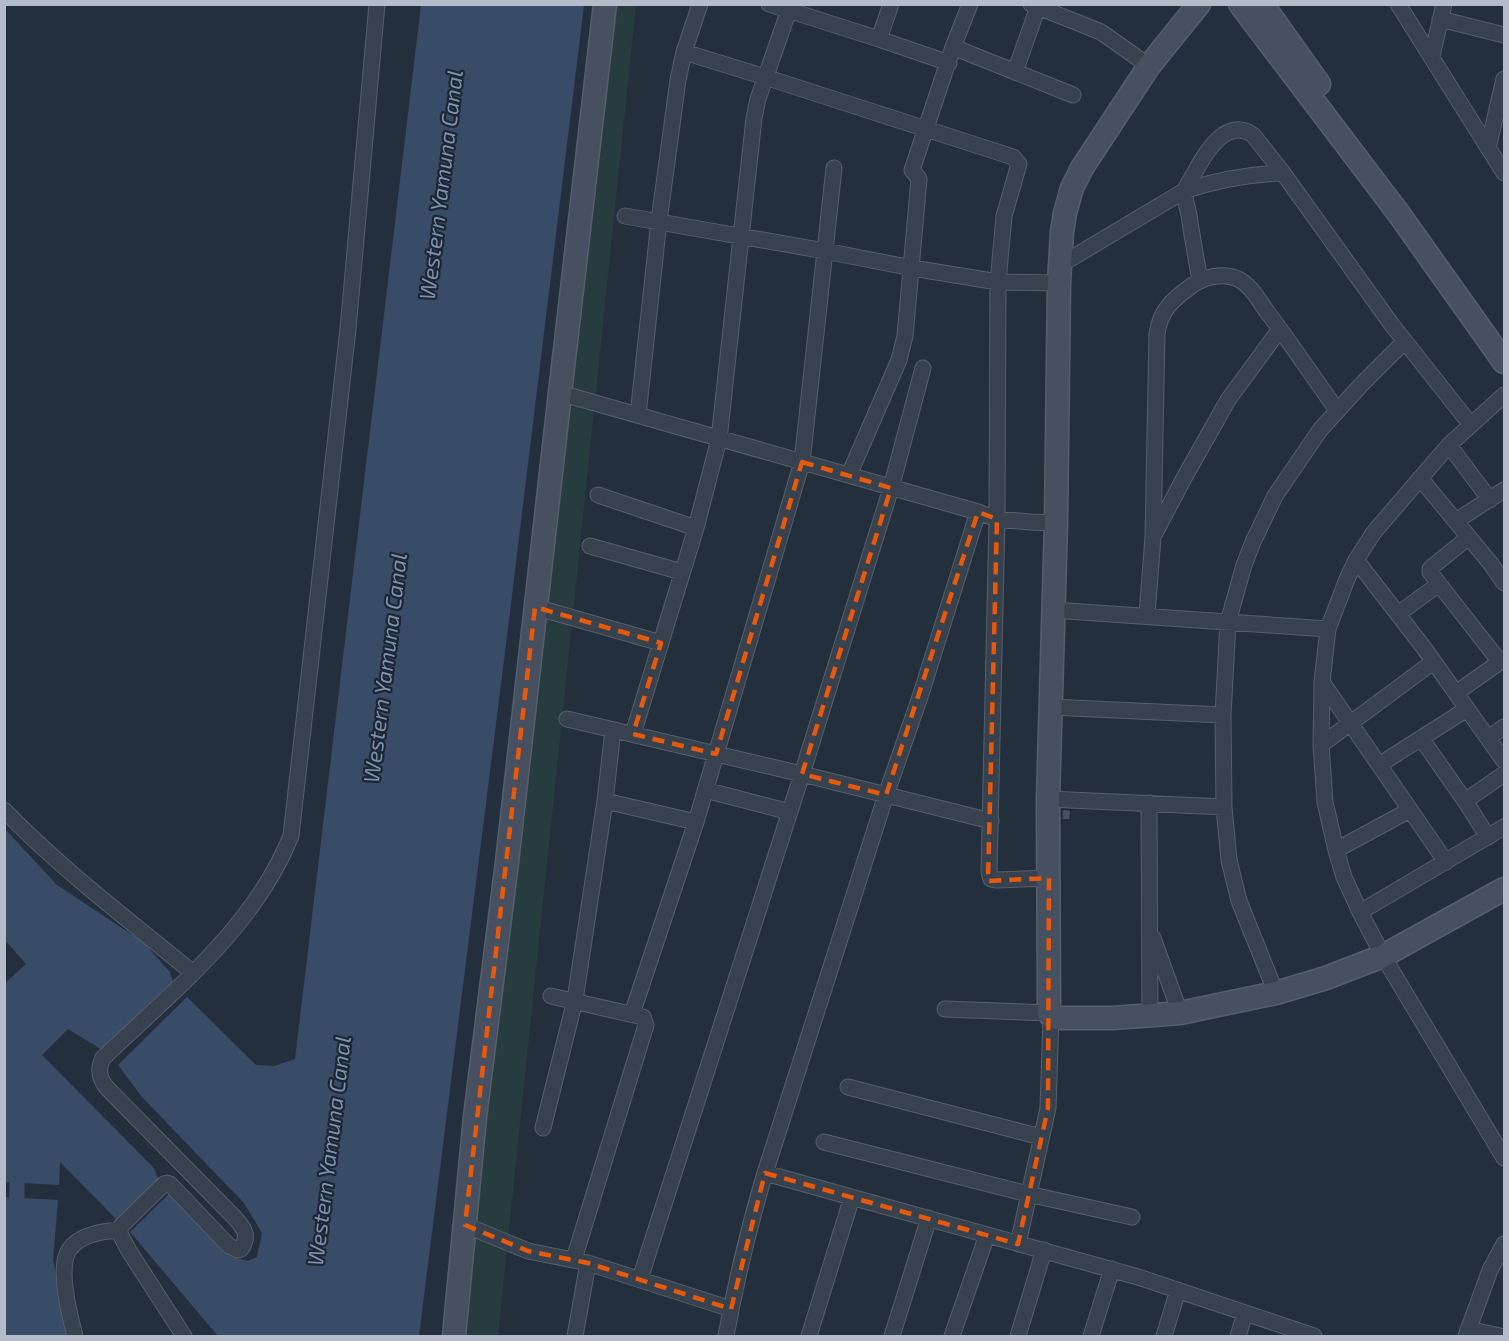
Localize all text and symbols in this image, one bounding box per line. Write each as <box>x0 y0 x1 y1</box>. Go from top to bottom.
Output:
water label: Western Yamuna Canal <box>413 68 467 301</box>
water label: Western Yamuna Canal <box>357 551 411 784</box>
water label: Western Yamuna Canal <box>301 1034 355 1267</box>

